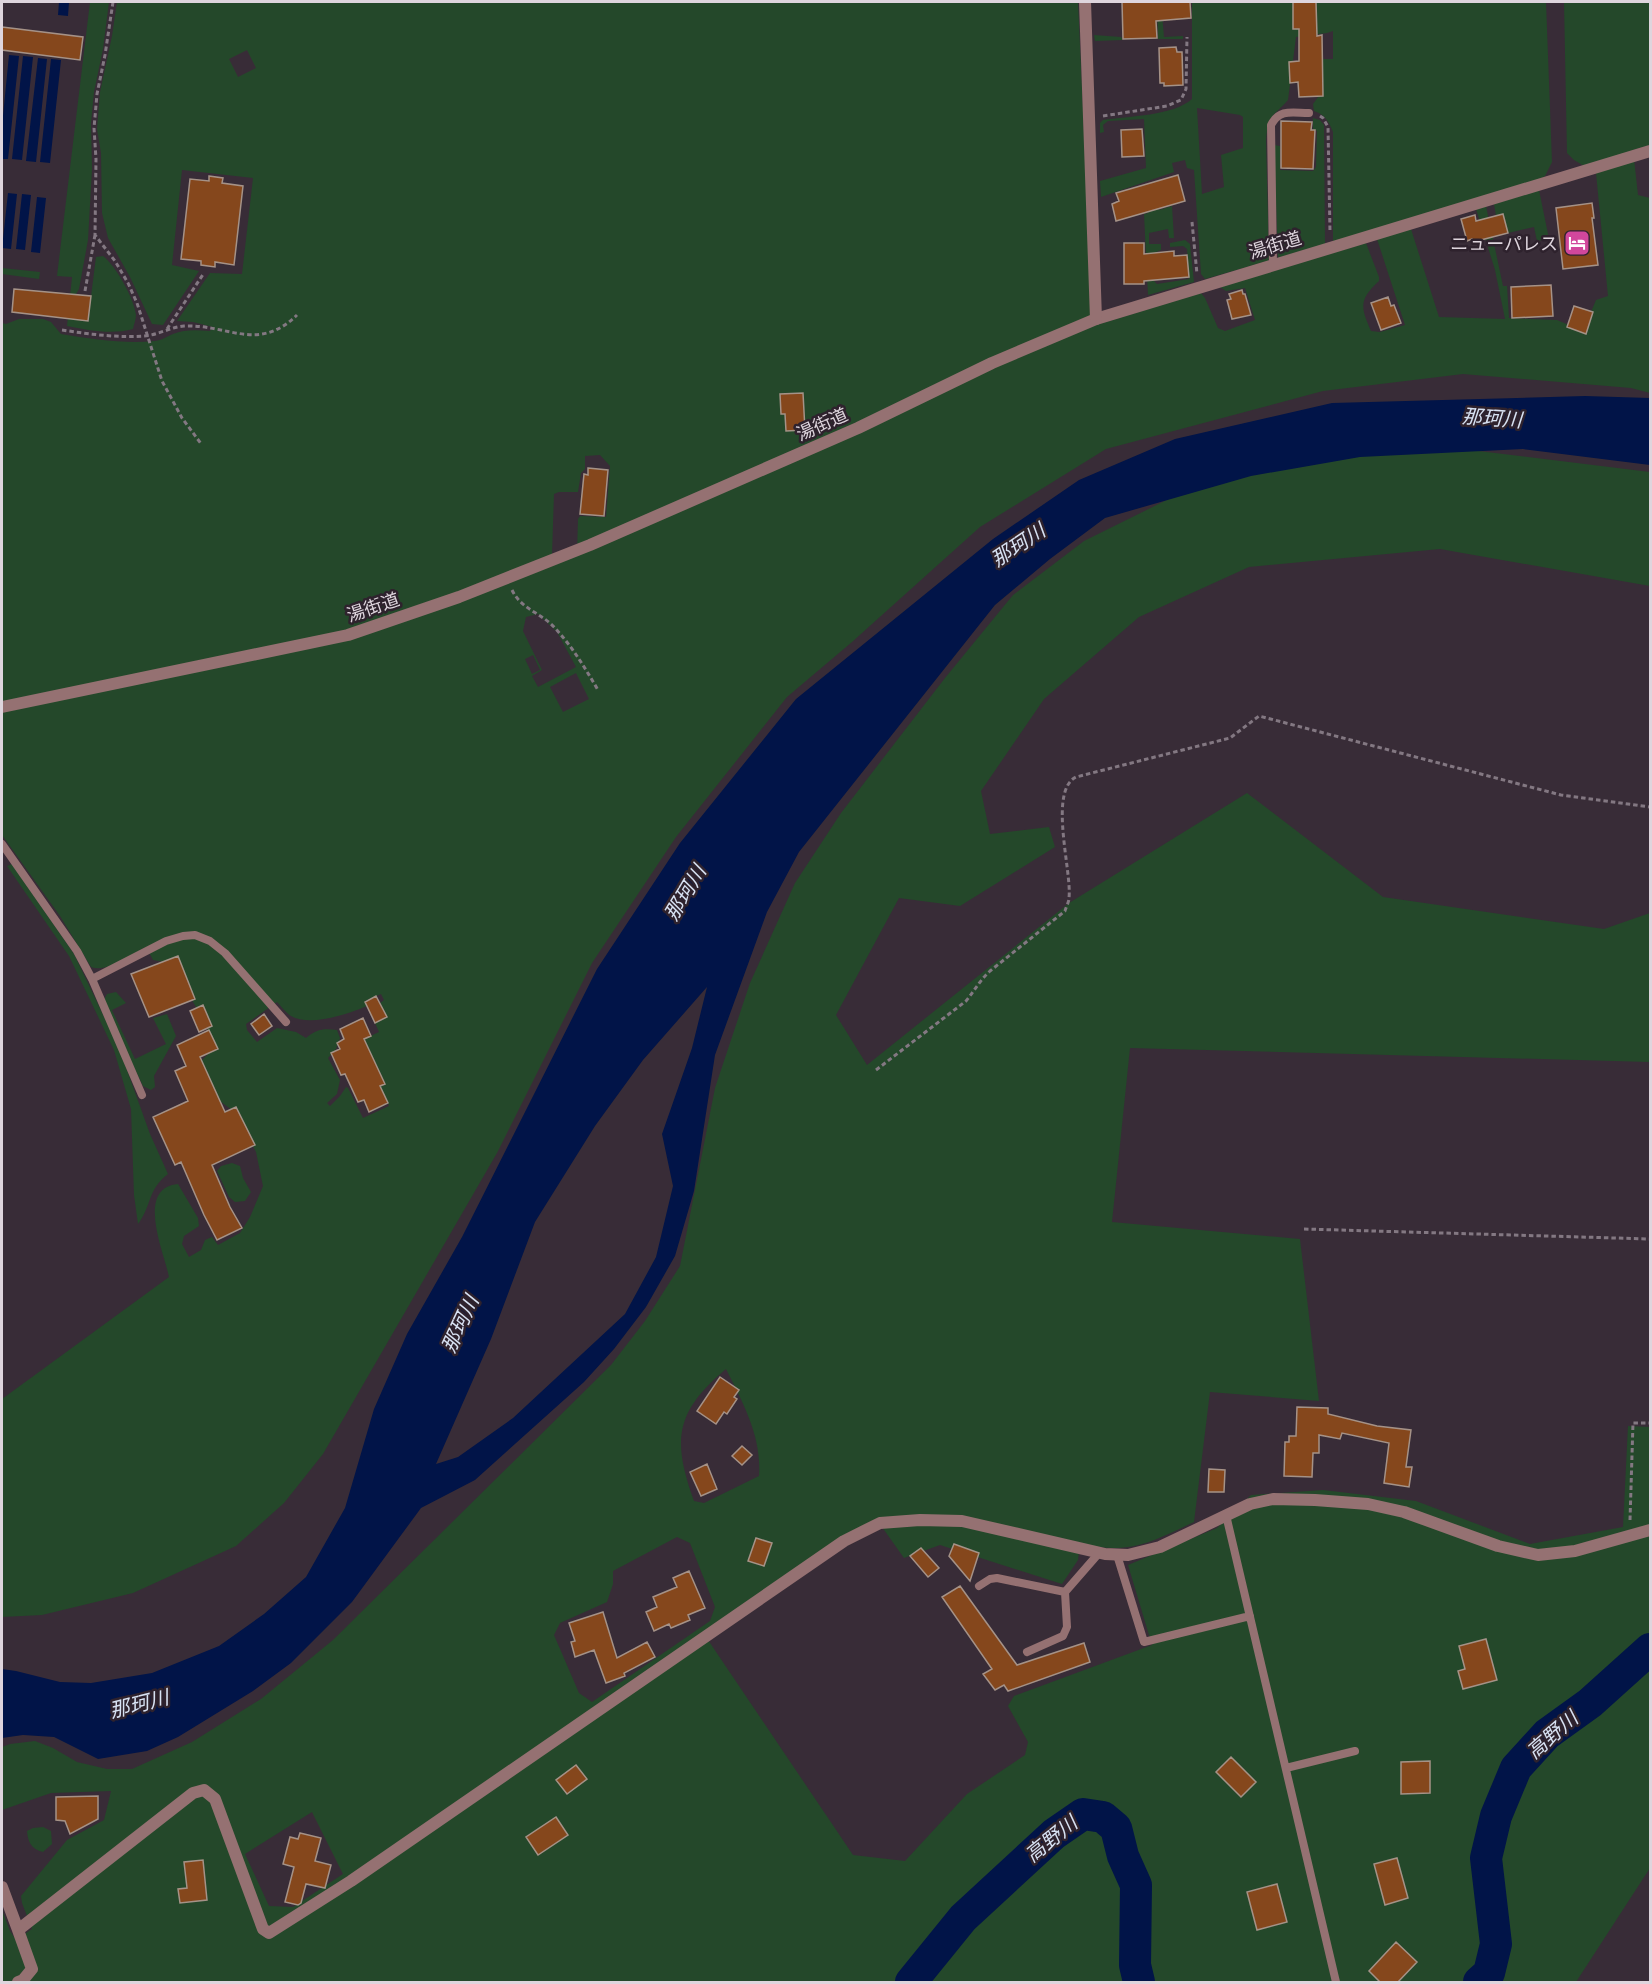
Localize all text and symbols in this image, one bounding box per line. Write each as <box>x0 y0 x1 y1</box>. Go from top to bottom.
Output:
street label: 湯街道 <box>1246 227 1304 263</box>
hotel icon: ニューパレス <box>1562 228 1592 258</box>
place label: ニューパレス <box>1450 233 1558 254</box>
street label: 湯街道 <box>793 403 851 445</box>
water label: 那珂川 <box>1461 404 1525 432</box>
water label: 那珂川 <box>986 517 1051 572</box>
street label: 湯街道 <box>344 588 402 626</box>
water label: 那珂川 <box>659 859 712 925</box>
water label: 那珂川 <box>436 1290 484 1356</box>
water label: 那珂川 <box>107 1685 173 1723</box>
water label: 高野川 <box>1521 1705 1584 1764</box>
water label: 高野川 <box>1020 1810 1083 1867</box>

